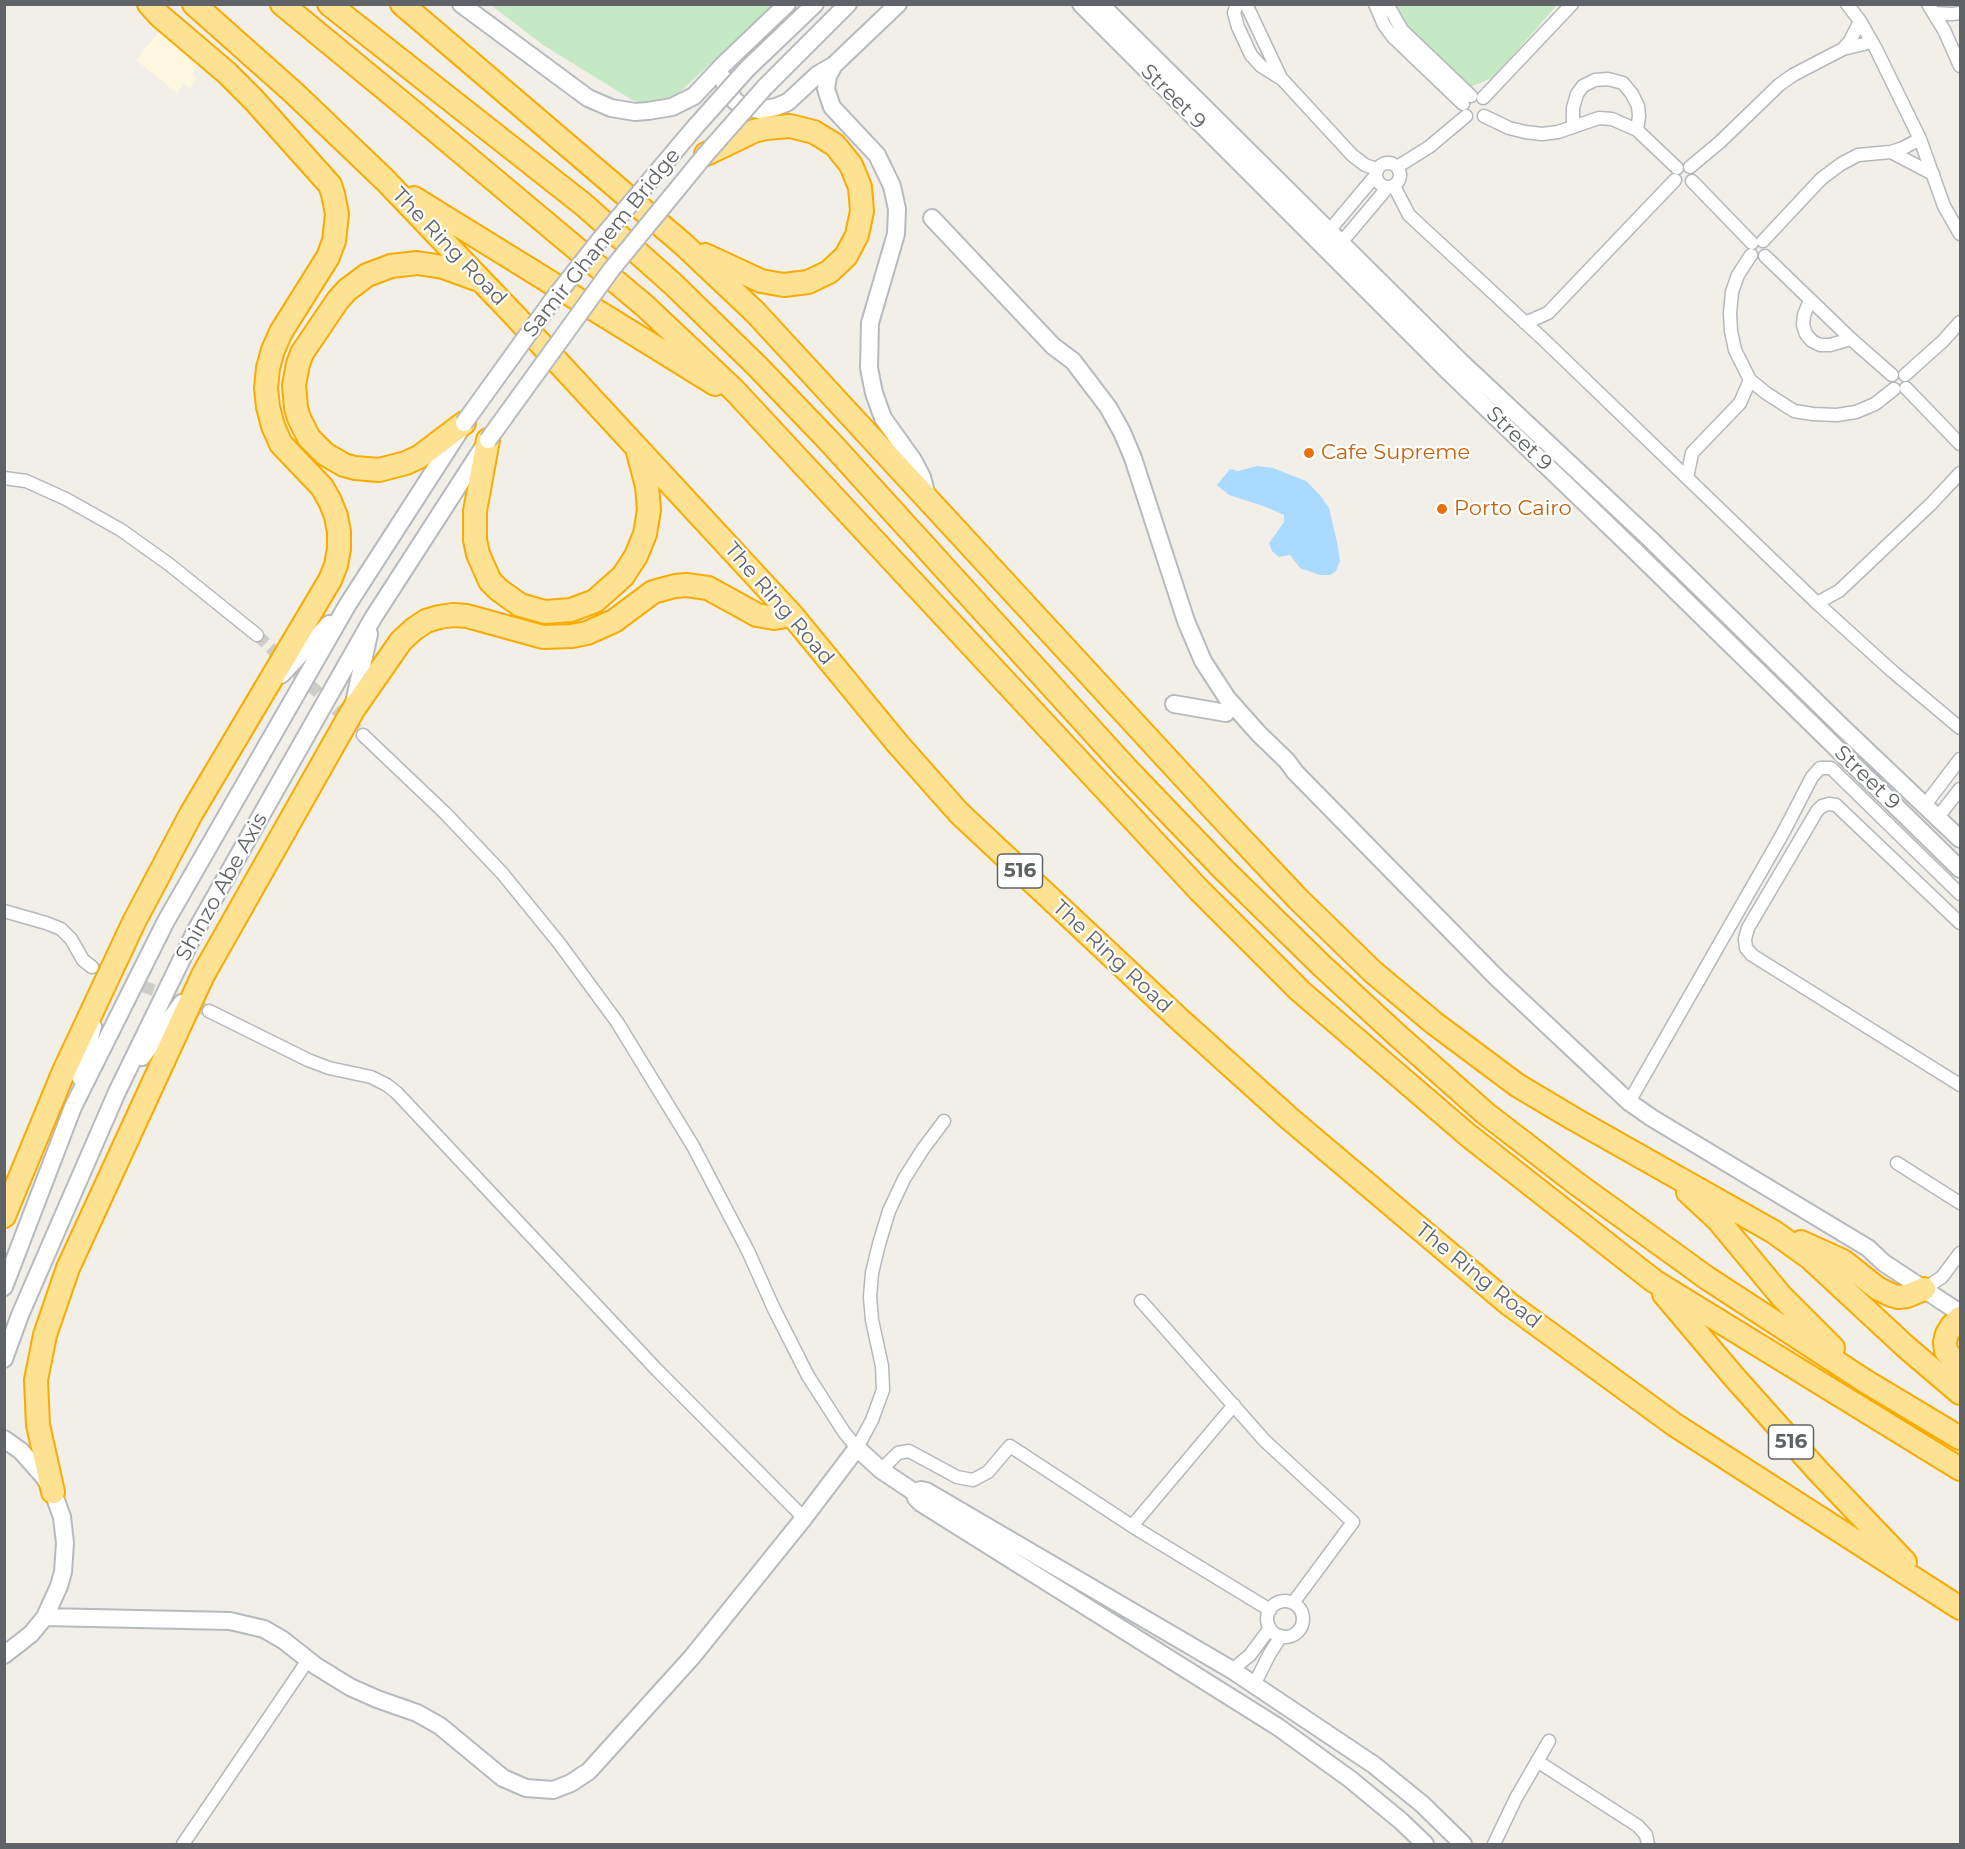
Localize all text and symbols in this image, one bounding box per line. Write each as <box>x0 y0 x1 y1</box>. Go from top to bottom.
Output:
street label: Street 9 <box>1135 59 1211 135</box>
street label: Samir Ghanem Bridge <box>518 143 686 343</box>
street label: The Ring Road <box>386 183 512 311</box>
street label: Street 9 <box>1481 402 1557 476</box>
place label: Cafe Supreme <box>1321 440 1470 466</box>
marker: Cafe Supreme <box>1302 446 1316 460</box>
place label: Porto Cairo <box>1454 496 1572 522</box>
marker: Porto Cairo <box>1435 502 1449 516</box>
street label: The Ring Road <box>719 538 839 670</box>
street label: Street 9 <box>1829 741 1905 815</box>
street label: Shinzo Abe Axis <box>171 809 273 965</box>
road number: 516 <box>998 854 1042 888</box>
street label: The Ring Road <box>1047 895 1177 1019</box>
street label: The Ring Road <box>1410 1218 1546 1334</box>
road number: 516 <box>1768 1425 1814 1459</box>

